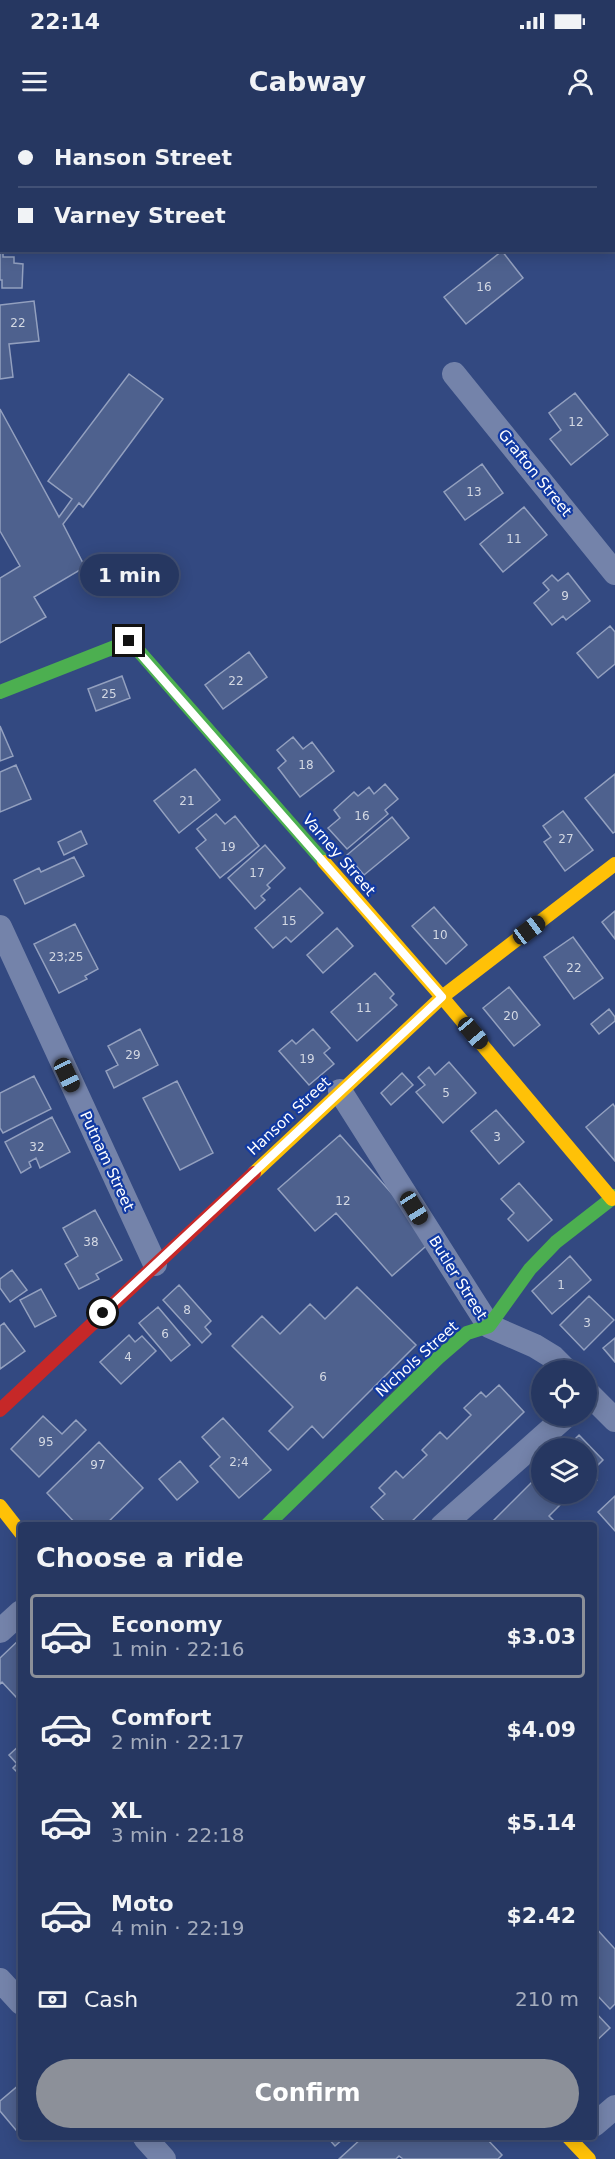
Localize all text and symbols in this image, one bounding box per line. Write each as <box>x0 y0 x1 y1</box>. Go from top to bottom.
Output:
text: 22:14 <box>30 9 100 34</box>
icon: menu <box>18 65 51 98</box>
icon: person <box>564 65 597 98</box>
text: Cabway <box>249 66 366 97</box>
text: Hanson Street <box>54 145 232 170</box>
text: Varney Street <box>54 203 226 228</box>
house number: 16 <box>476 280 492 294</box>
house number: 22 <box>10 316 26 330</box>
house number: 12 <box>568 415 584 429</box>
street label: Grafton Street <box>494 426 576 520</box>
house number: 13 <box>466 485 482 499</box>
house number: 11 <box>506 532 522 546</box>
callout: 1 min <box>80 554 178 596</box>
text: 1 min <box>98 563 161 587</box>
house number: 9 <box>561 589 569 603</box>
route end <box>115 627 142 654</box>
house number: 22 <box>228 674 244 688</box>
house number: 25 <box>101 687 117 701</box>
house number: 18 <box>298 758 314 772</box>
house number: 21 <box>179 794 195 808</box>
house number: 16 <box>354 809 370 823</box>
street label: Varney Street <box>299 811 379 900</box>
house number: 27 <box>558 832 574 846</box>
house number: 19 <box>220 840 236 854</box>
house number: 17 <box>249 866 265 880</box>
car <box>509 912 549 948</box>
house number: 15 <box>281 914 297 928</box>
house number: 10 <box>432 928 448 942</box>
house number: 23;25 <box>49 950 83 964</box>
house number: 22 <box>566 961 582 975</box>
house number: 11 <box>356 1001 372 1015</box>
house number: 20 <box>503 1009 519 1023</box>
car <box>455 1013 491 1053</box>
house number: 29 <box>125 1048 141 1062</box>
house number: 19 <box>299 1052 315 1066</box>
car <box>51 1055 83 1095</box>
street label: Hanson Street <box>244 1073 334 1159</box>
house number: 5 <box>442 1086 450 1100</box>
street label: Putnam Street <box>76 1108 138 1214</box>
house number: 3 <box>493 1130 501 1144</box>
house number: 32 <box>29 1140 45 1154</box>
car <box>397 1188 431 1228</box>
house number: 12 <box>335 1194 351 1208</box>
street label: Butler Street <box>425 1233 491 1323</box>
house number: 38 <box>83 1235 99 1249</box>
house number: 1 <box>557 1278 565 1292</box>
route start <box>89 1299 116 1326</box>
house number: 8 <box>183 1303 191 1317</box>
house number: 3 <box>583 1316 591 1330</box>
street label: Nichols Street <box>372 1317 462 1401</box>
house number: 6 <box>161 1327 169 1341</box>
house number: 4 <box>124 1350 132 1364</box>
map controls <box>531 1360 597 1504</box>
button: locate <box>531 1360 597 1426</box>
house number: 6 <box>319 1370 327 1384</box>
house number: 95 <box>38 1435 54 1449</box>
button: layers <box>531 1438 597 1504</box>
house number: 2;4 <box>229 1455 249 1469</box>
house number: 97 <box>90 1458 106 1472</box>
text: Choose a ride <box>36 1542 244 1573</box>
icon: car <box>39 1609 93 1663</box>
text: Economy <box>111 1612 222 1637</box>
text: $3.03 <box>506 1624 576 1649</box>
text: 1 min · 22:16 <box>111 1637 245 1661</box>
icon: car <box>39 1702 93 1756</box>
text: Comfort <box>111 1705 211 1730</box>
text: $4.09 <box>506 1717 576 1742</box>
text: 2 min · 22:17 <box>111 1730 245 1754</box>
icon: car <box>39 1795 93 1849</box>
text: XL <box>111 1798 142 1823</box>
text: $5.14 <box>506 1810 576 1835</box>
text: 3 min · 22:18 <box>111 1823 245 1847</box>
icon: car <box>39 1888 93 1942</box>
text: Moto <box>111 1891 174 1916</box>
text: $2.42 <box>506 1903 576 1928</box>
text: 4 min · 22:19 <box>111 1916 245 1940</box>
icon: cash <box>36 1983 69 2016</box>
text: Cash <box>84 1987 138 2012</box>
text: 210 m <box>515 1987 579 2011</box>
button: Confirm <box>36 2059 579 2128</box>

